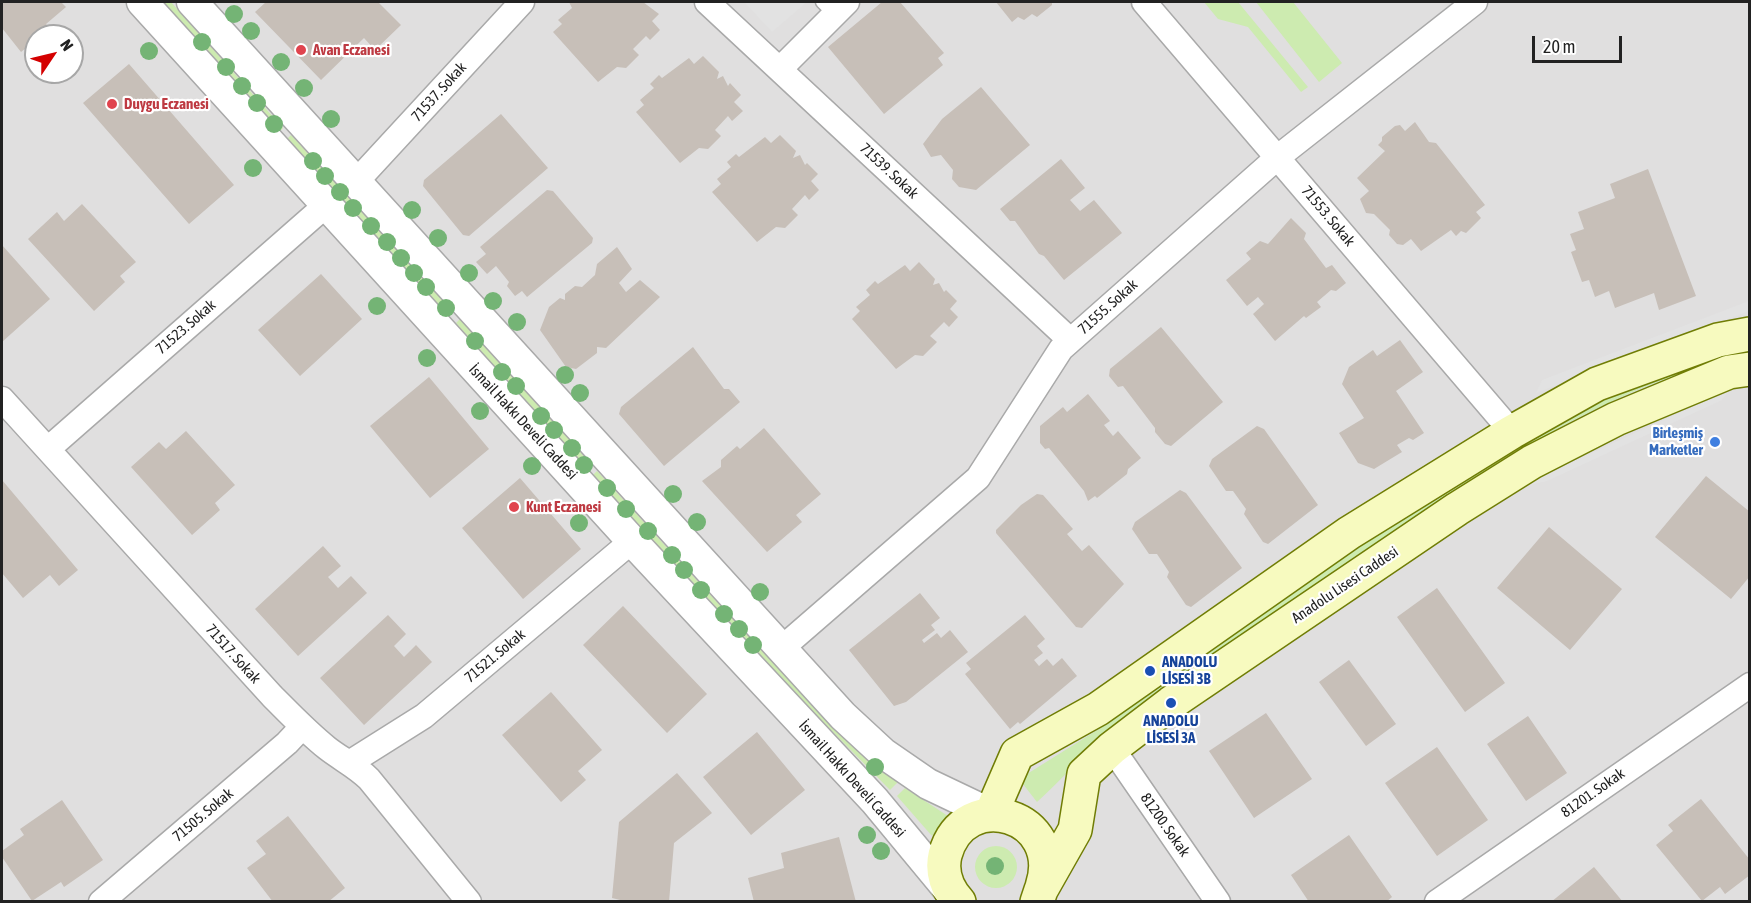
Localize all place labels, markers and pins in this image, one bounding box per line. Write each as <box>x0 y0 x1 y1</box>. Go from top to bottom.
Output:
place label: Avan Eczanesi <box>313 41 390 59</box>
marker: Avan Eczanesi <box>294 43 308 57</box>
place label: Duygu Eczanesi <box>124 95 209 113</box>
marker: Duygu Eczanesi <box>105 97 119 111</box>
place label: Birleşmiş Marketler <box>1649 424 1703 459</box>
marker: Birleşmiş Marketler <box>1708 435 1722 449</box>
place label: Kunt Eczanesi <box>526 498 601 516</box>
marker: Kunt Eczanesi <box>507 500 521 514</box>
place label: ANADOLU LİSESİ 3B <box>1162 653 1217 688</box>
marker: ANADOLU LİSESİ 3B <box>1143 664 1157 678</box>
marker: ANADOLU LİSESİ 3A <box>1164 696 1178 710</box>
place label: ANADOLU LİSESİ 3A <box>1143 712 1199 747</box>

